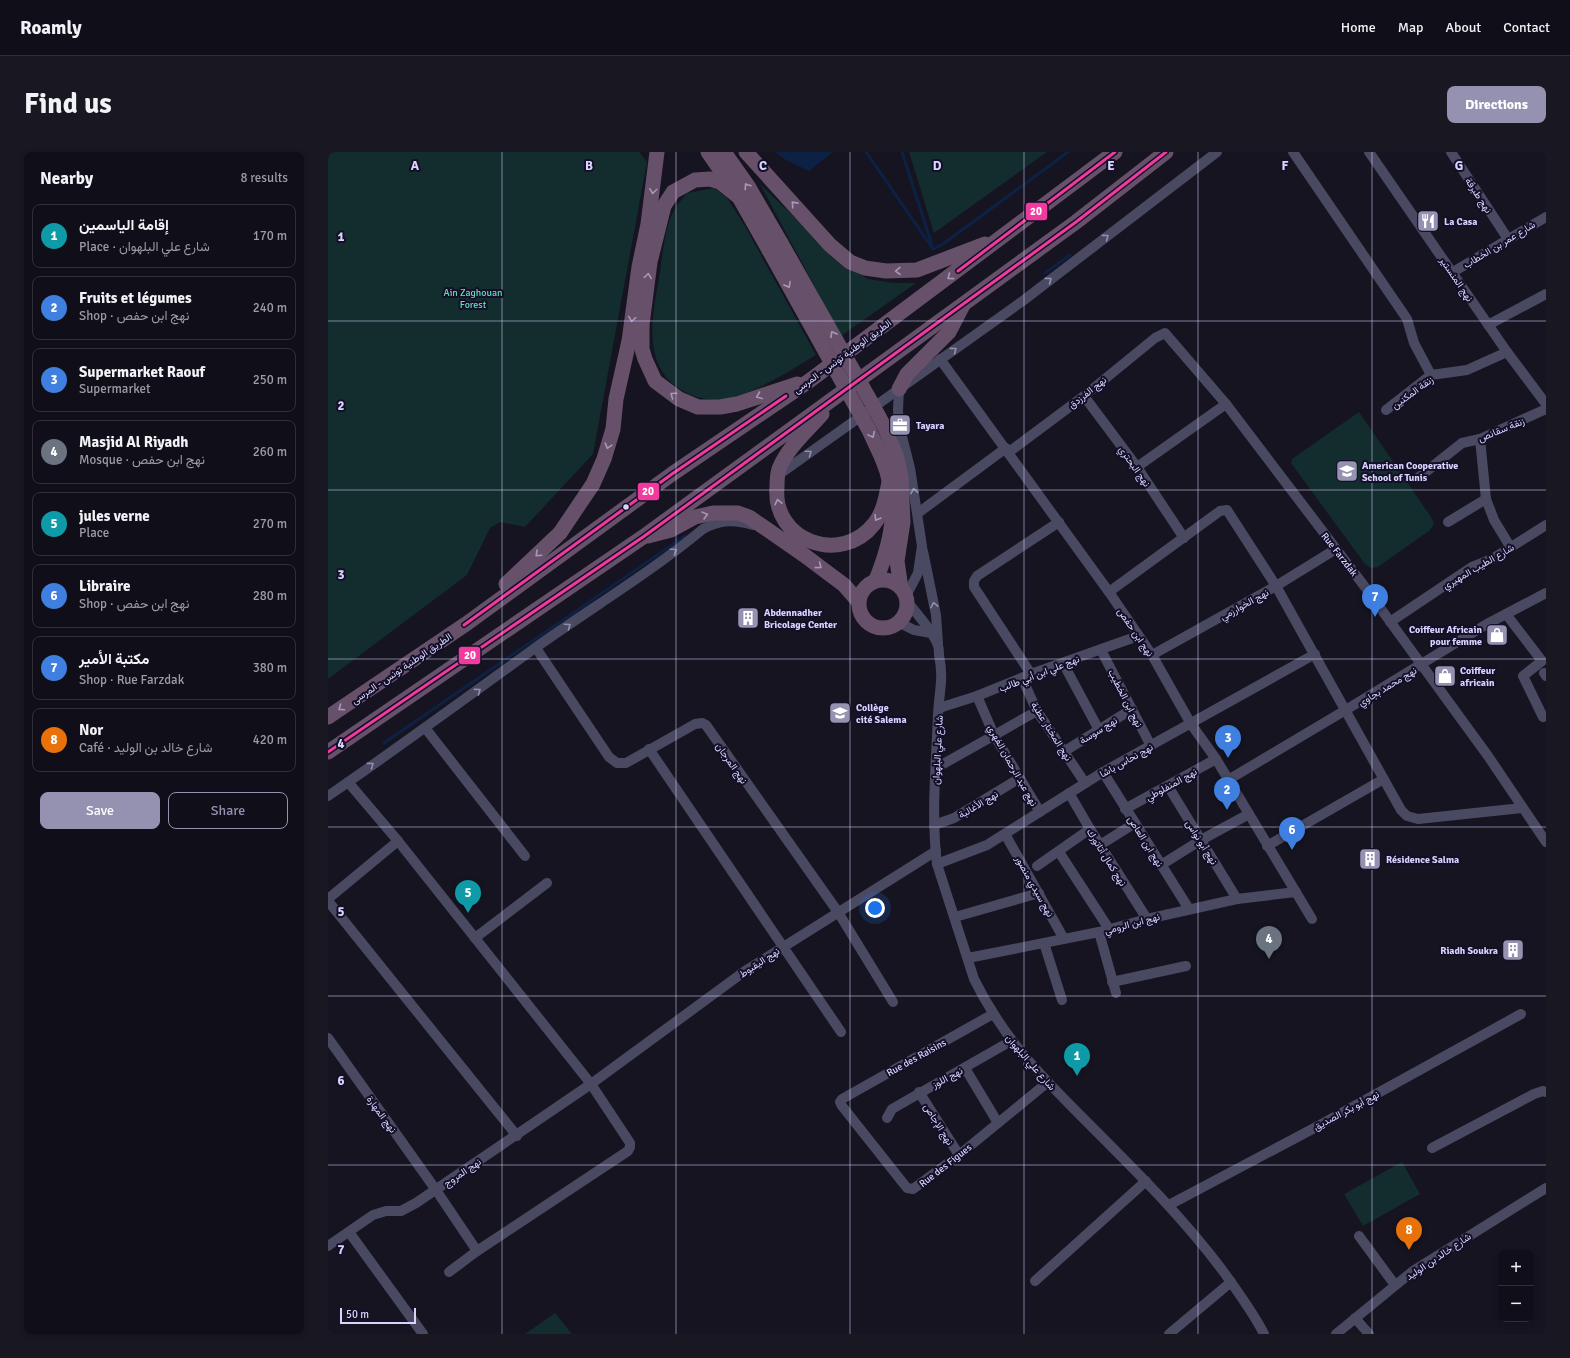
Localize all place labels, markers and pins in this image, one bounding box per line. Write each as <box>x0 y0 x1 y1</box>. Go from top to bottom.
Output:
restaurant icon: La Casa <box>1415 208 1441 234</box>
place label: La Casa <box>1444 216 1477 228</box>
office icon: Tayara <box>887 412 913 438</box>
place label: Tayara <box>916 420 944 432</box>
school or university icon: American Cooperative School of Tunis <box>1334 458 1360 484</box>
place label: American Cooperative School of Tunis <box>1362 460 1458 484</box>
unlabelled marker <box>621 502 631 512</box>
pin: 7 <box>1362 584 1388 617</box>
building icon: Abdennadher Bricolage Center <box>735 605 761 631</box>
place label: Abdennadher Bricolage Center <box>764 607 837 631</box>
shop icon: Coiffeur Africain pour femme <box>1484 622 1510 648</box>
place label: Coiffeur Africain pour femme <box>1409 624 1483 648</box>
shop icon: Coiffeur africain <box>1432 663 1458 689</box>
place label: Coiffeur africain <box>1460 665 1495 689</box>
school or university icon: Collège cité Salema <box>827 700 853 726</box>
place label: Collège cité Salema <box>856 702 907 726</box>
pin: 3 <box>1215 725 1241 758</box>
pin: 2 <box>1214 777 1240 810</box>
pin: 6 <box>1279 817 1305 850</box>
building icon: Résidence Salma <box>1357 846 1383 872</box>
place label: Résidence Salma <box>1386 854 1459 866</box>
pin: 5 <box>455 880 481 913</box>
pin: 4 <box>1256 926 1282 959</box>
building icon: Riadh Soukra <box>1500 937 1526 963</box>
place label: Riadh Soukra <box>1440 945 1498 957</box>
pin: 1 <box>1064 1043 1090 1076</box>
pin: 8 <box>1396 1217 1422 1250</box>

